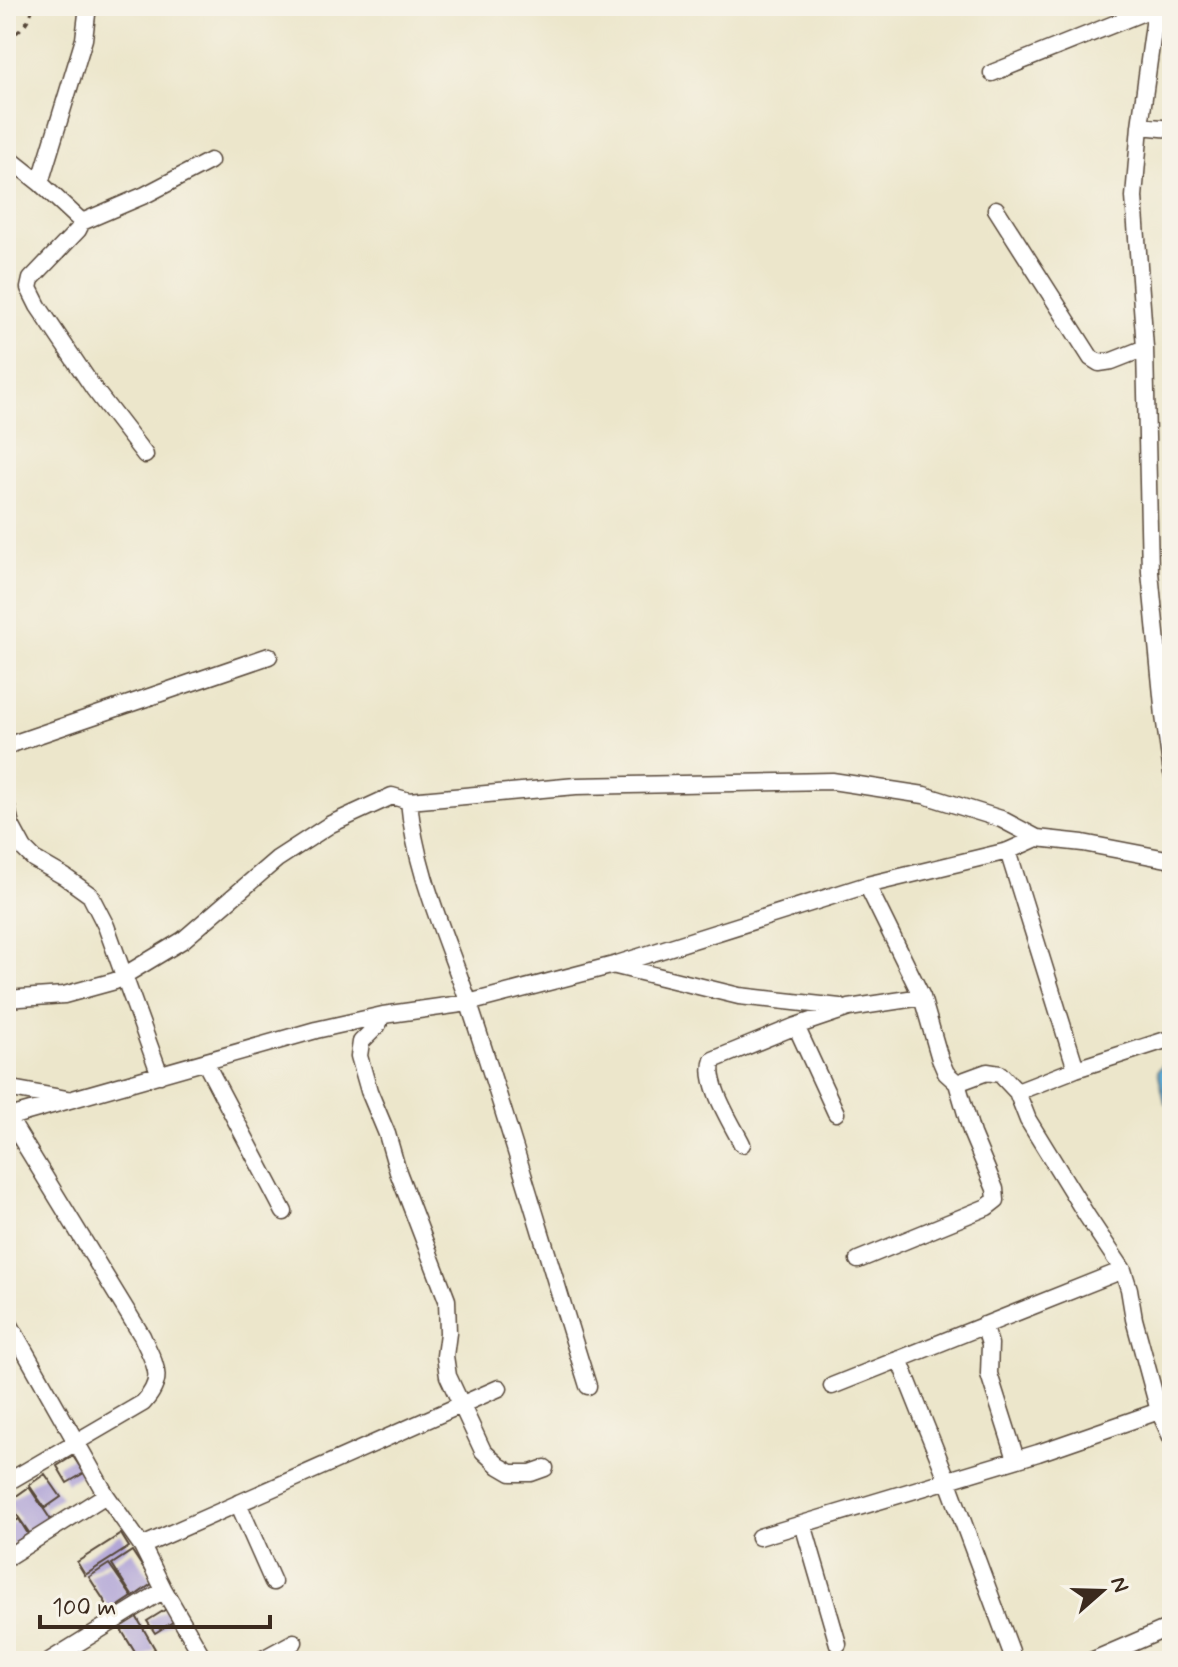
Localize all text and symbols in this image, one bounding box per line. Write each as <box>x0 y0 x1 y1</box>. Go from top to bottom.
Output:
north arrow <box>1062 1551 1142 1631</box>
text: N <box>1103 1573 1135 1597</box>
scale bar <box>40 1579 270 1629</box>
text: 100 m <box>52 1593 116 1624</box>

